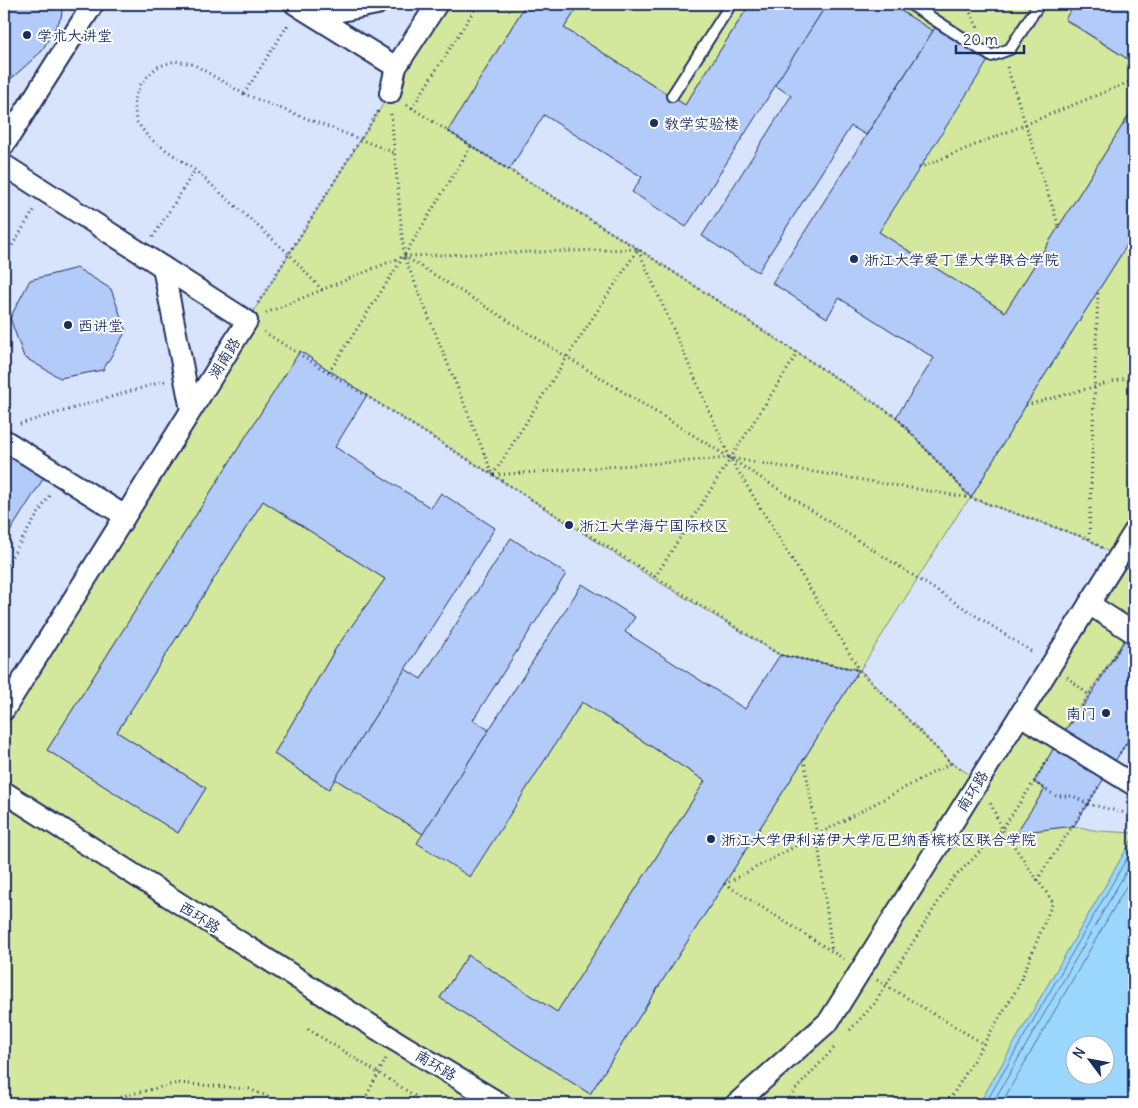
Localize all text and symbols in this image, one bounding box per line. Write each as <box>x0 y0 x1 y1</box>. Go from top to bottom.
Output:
scale bar <box>956 22 1023 54</box>
place label: 学术大讲堂 <box>37 26 112 45</box>
marker: 学术大讲堂 <box>21 29 33 41</box>
text: 20 m <box>963 30 998 49</box>
place label: 教学实验楼 <box>664 114 739 133</box>
marker: 教学实验楼 <box>648 117 660 129</box>
place label: 浙江大学爱丁堡大学联合学院 <box>864 250 1059 269</box>
marker: 浙江大学爱丁堡大学联合学院 <box>848 253 860 265</box>
place label: 西讲堂 <box>78 316 123 335</box>
marker: 西讲堂 <box>62 319 74 331</box>
street label: 湖南路 <box>204 334 244 382</box>
place label: 浙江大学海宁国际校区 <box>579 516 729 535</box>
marker: 浙江大学海宁国际校区 <box>563 519 575 531</box>
place label: 南门 <box>1066 704 1096 723</box>
marker: 南门 <box>1100 707 1112 719</box>
street label: 南环路 <box>952 767 992 815</box>
place label: 浙江大学伊利诺伊大学厄巴纳香槟校区联合学院 <box>721 830 1036 849</box>
marker: 浙江大学伊利诺伊大学厄巴纳香槟校区联合学院 <box>705 833 717 845</box>
street label: 西环路 <box>176 897 224 937</box>
north arrow <box>1066 1036 1116 1086</box>
text: N <box>1069 1044 1089 1062</box>
street label: 南环路 <box>412 1045 460 1085</box>

